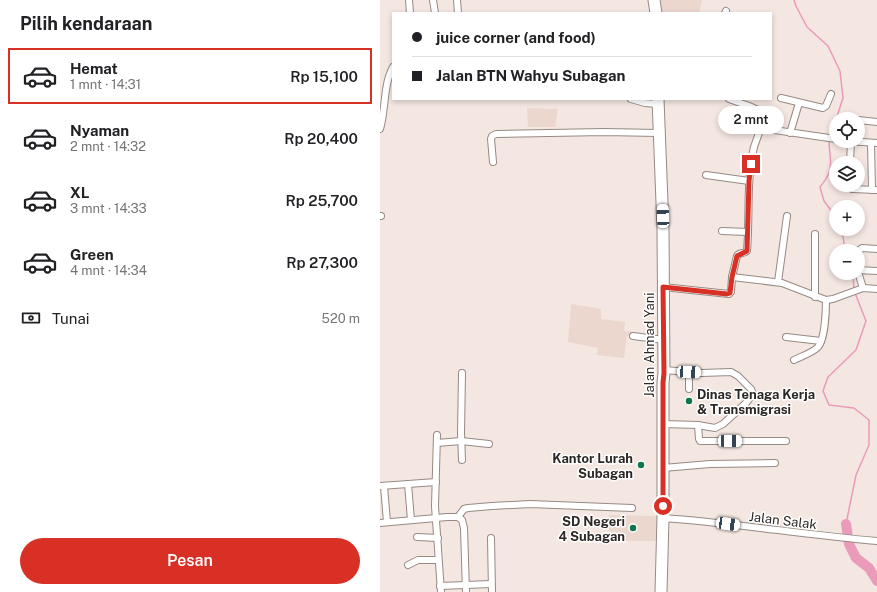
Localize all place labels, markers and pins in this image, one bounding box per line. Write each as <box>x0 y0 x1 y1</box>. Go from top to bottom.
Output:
place label: Dinas Tenaga Kerja & Transmigrasi <box>697 387 815 417</box>
marker: Dinas Tenaga Kerja & Transmigrasi <box>684 396 694 406</box>
place label: Kantor Lurah Subagan <box>552 451 633 481</box>
marker: Kantor Lurah Subagan <box>636 460 646 470</box>
place label: SD Negeri 4 Subagan <box>558 514 625 544</box>
marker: SD Negeri 4 Subagan <box>628 523 638 533</box>

